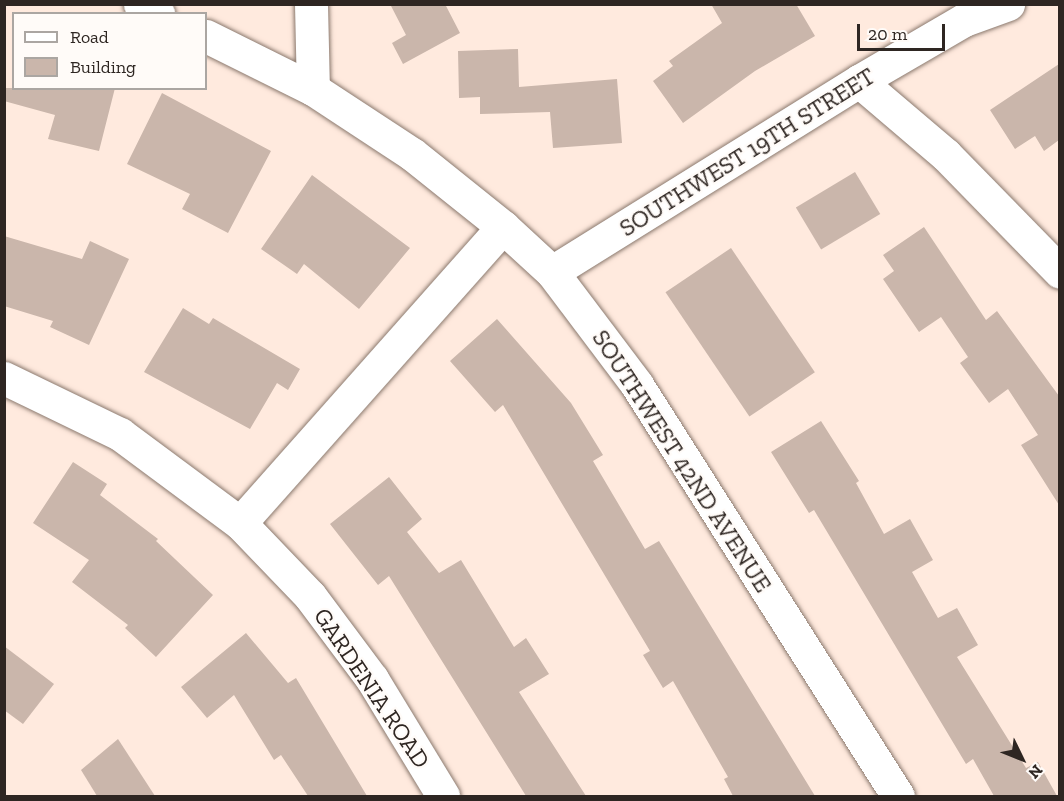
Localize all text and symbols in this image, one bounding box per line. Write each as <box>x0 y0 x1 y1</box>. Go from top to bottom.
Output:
legend <box>12 12 207 90</box>
scale bar <box>860 12 948 50</box>
text: 20 m <box>868 23 907 45</box>
text: Road <box>70 26 109 48</box>
text: Building <box>70 56 136 78</box>
street label: SOUTHWEST 19TH STREET <box>614 61 880 243</box>
street label: SOUTHWEST 42ND AVENUE <box>586 324 778 598</box>
street label: GARDENIA ROAD <box>308 602 436 774</box>
north arrow <box>992 729 1052 789</box>
text: N <box>1024 761 1047 783</box>

